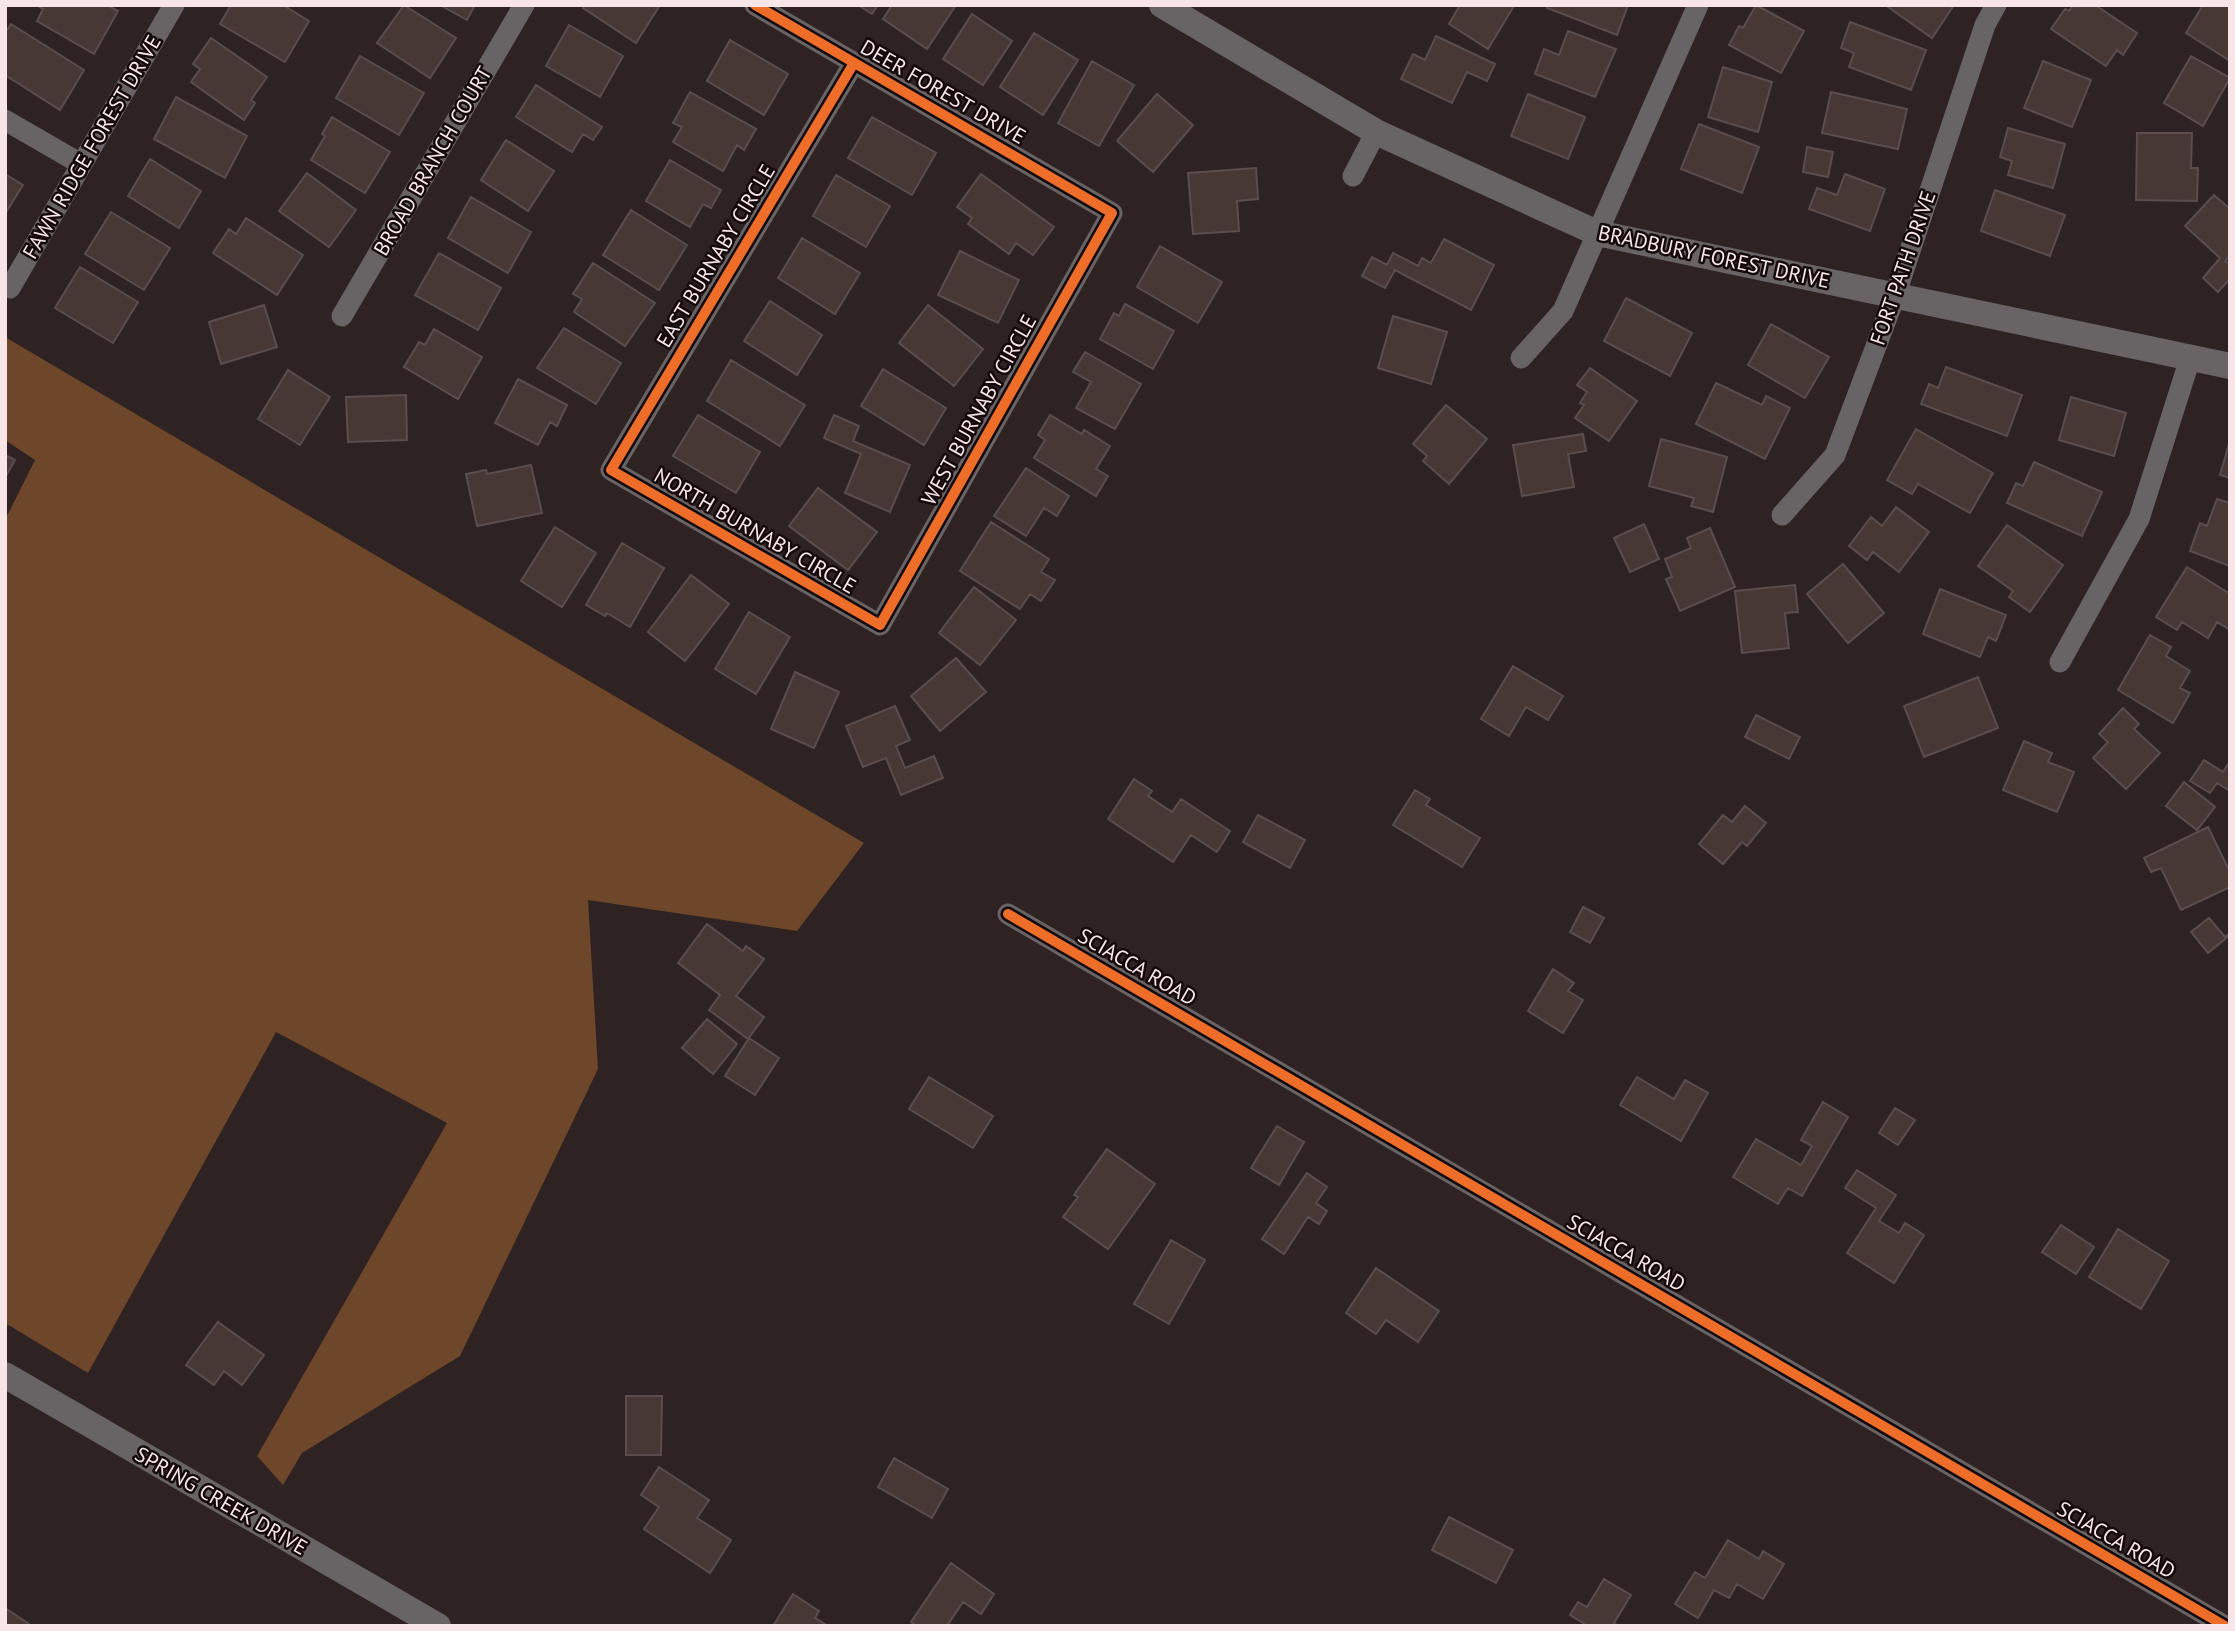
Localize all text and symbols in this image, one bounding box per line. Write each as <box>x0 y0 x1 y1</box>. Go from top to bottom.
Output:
street label: FAWN RIDGE FOREST DRIVE <box>16 30 167 263</box>
street label: DEER FOREST DRIVE <box>856 33 1031 150</box>
street label: BROAD BRANCH COURT <box>367 61 498 260</box>
street label: EAST BURNABY CIRCLE <box>650 159 781 352</box>
street label: FORT PATH DRIVE <box>1864 187 1942 348</box>
street label: BRADBURY FOREST DRIVE <box>1596 219 1832 294</box>
street label: WEST BURNABY CIRCLE <box>915 310 1042 510</box>
street label: NORTH BURNABY CIRCLE <box>649 462 861 599</box>
street label: SCIACCA ROAD <box>1073 922 1201 1011</box>
street label: SCIACCA ROAD <box>1562 1208 1690 1297</box>
street label: SPRING CREEK DRIVE <box>130 1440 312 1561</box>
street label: SCIACCA ROAD <box>2052 1495 2180 1584</box>

